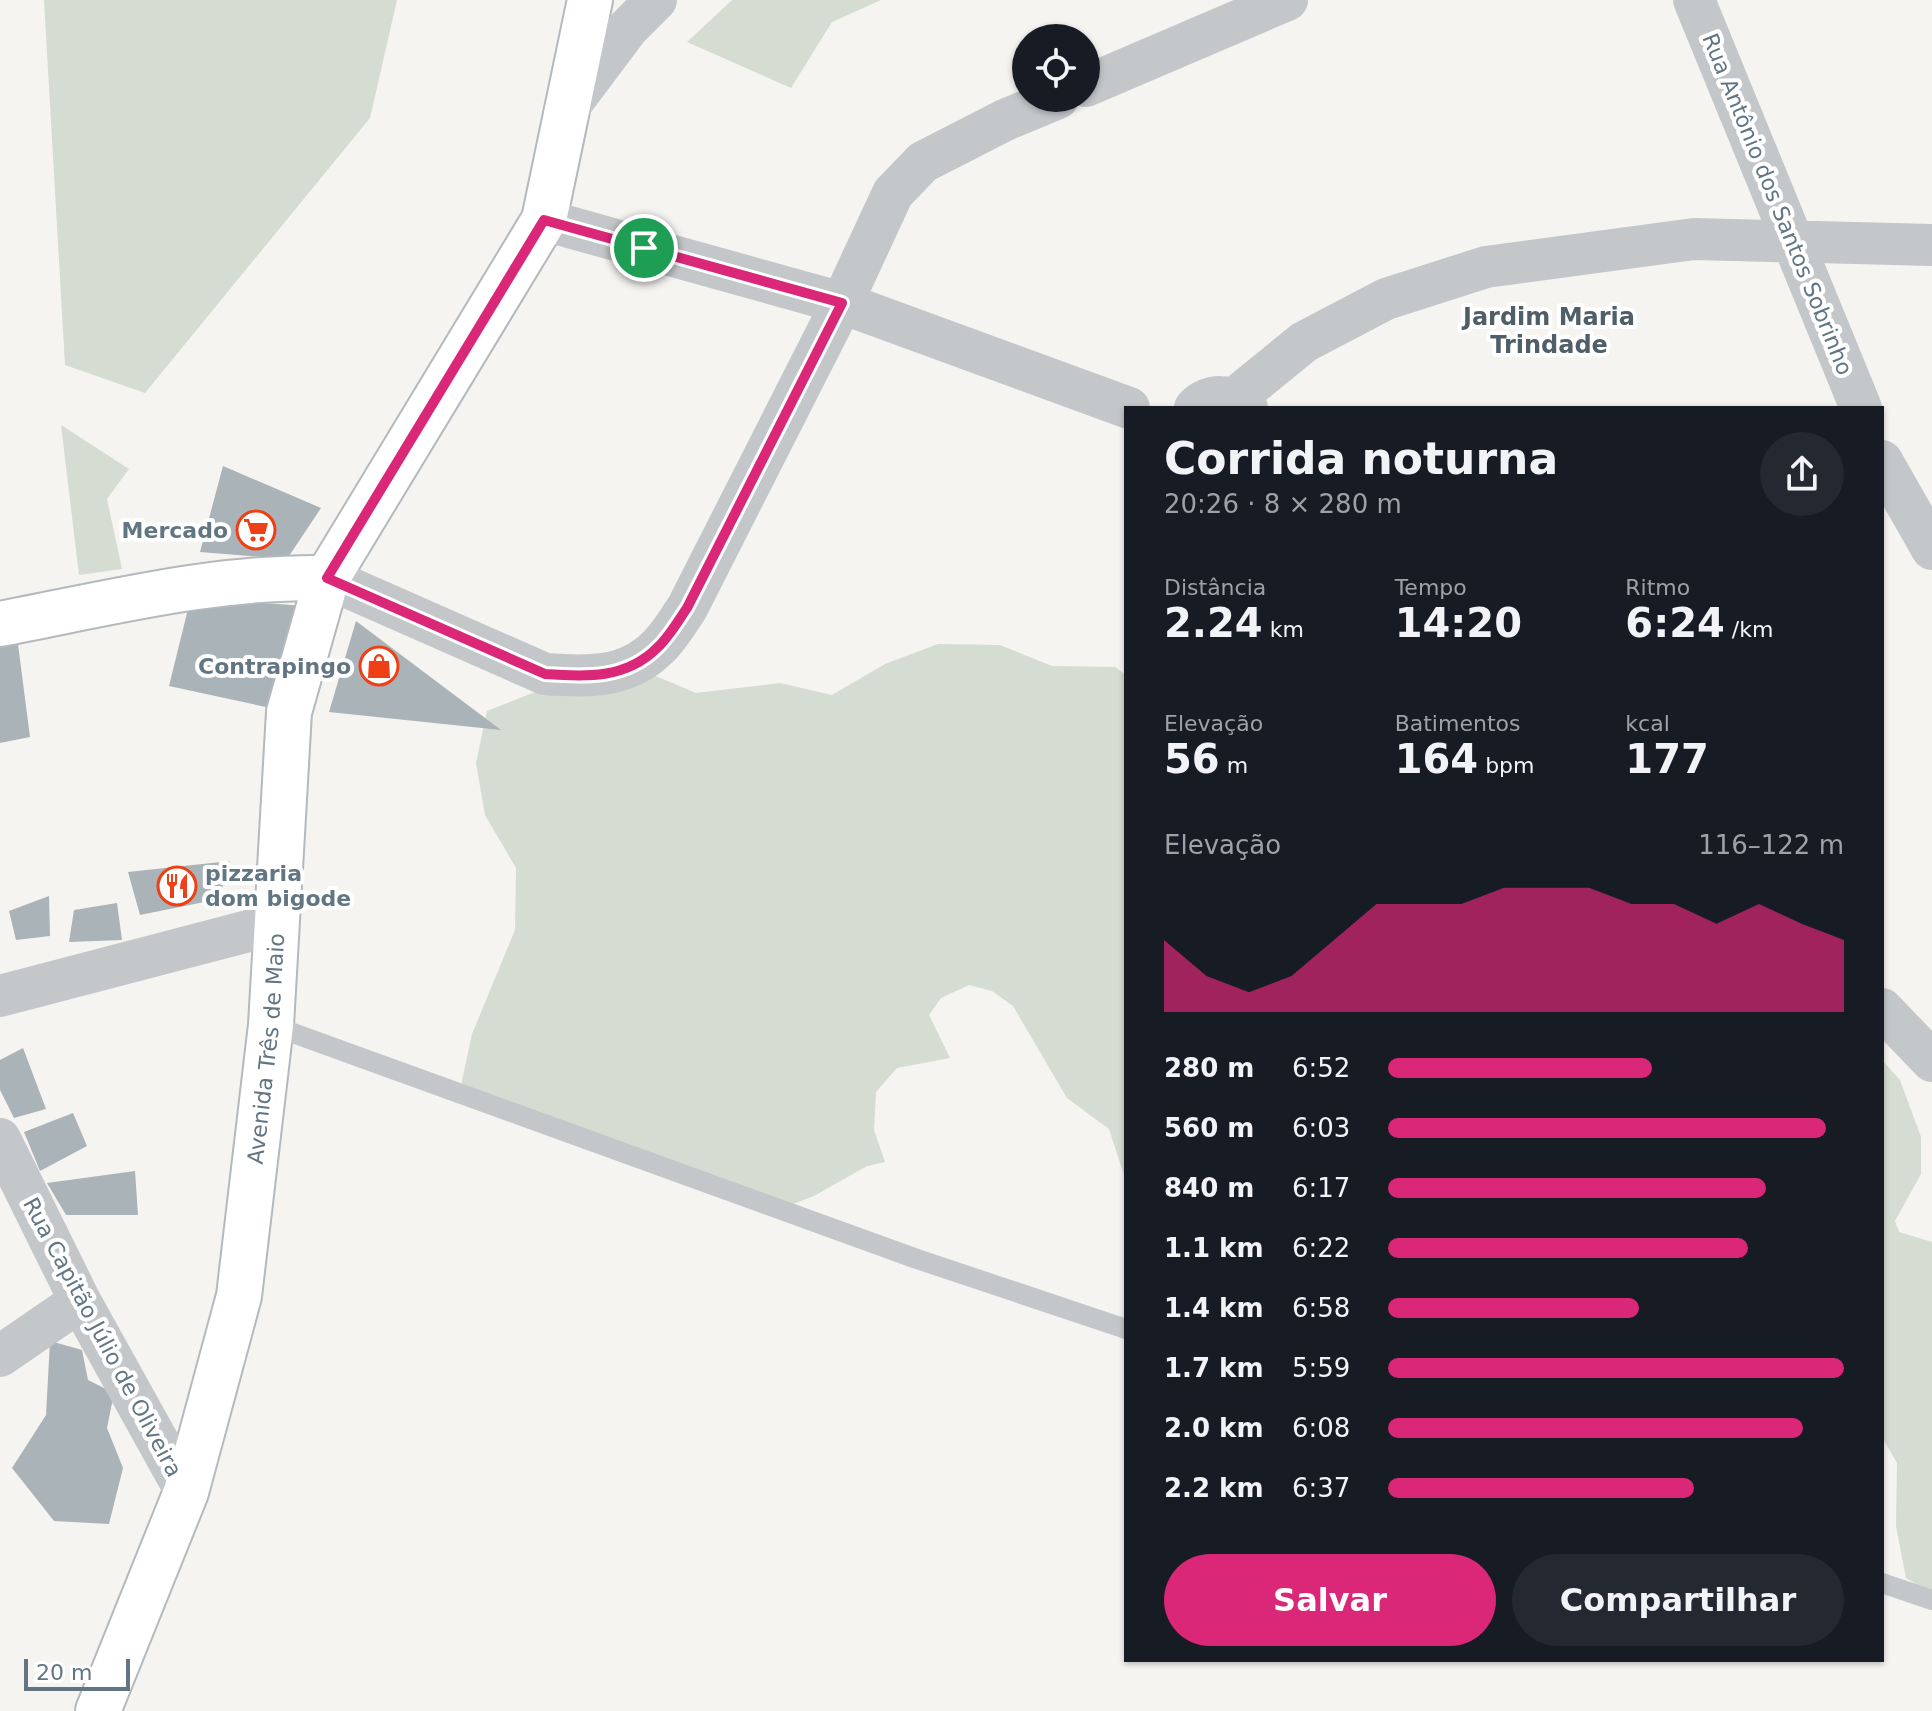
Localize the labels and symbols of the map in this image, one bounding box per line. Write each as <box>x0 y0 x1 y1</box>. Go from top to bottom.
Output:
street label: Rua Antônio dos Santos Sobrinho <box>1697 30 1858 379</box>
pin <box>610 214 678 282</box>
district label: Jardim Maria Trindade <box>1461 303 1635 359</box>
supermarket icon: Mercado <box>235 509 277 551</box>
place label: Mercado <box>122 518 228 543</box>
shop icon: Contrapingo <box>358 645 400 687</box>
place label: Contrapingo <box>198 654 351 679</box>
place label: pizzaria dom bigode <box>205 861 351 911</box>
restaurant icon: pizzaria dom bigode <box>156 865 198 907</box>
street label: Avenida Três de Maio <box>243 932 289 1166</box>
street label: Rua Capitão Júlio de Oliveira <box>18 1193 187 1481</box>
scale bar <box>24 1655 130 1691</box>

